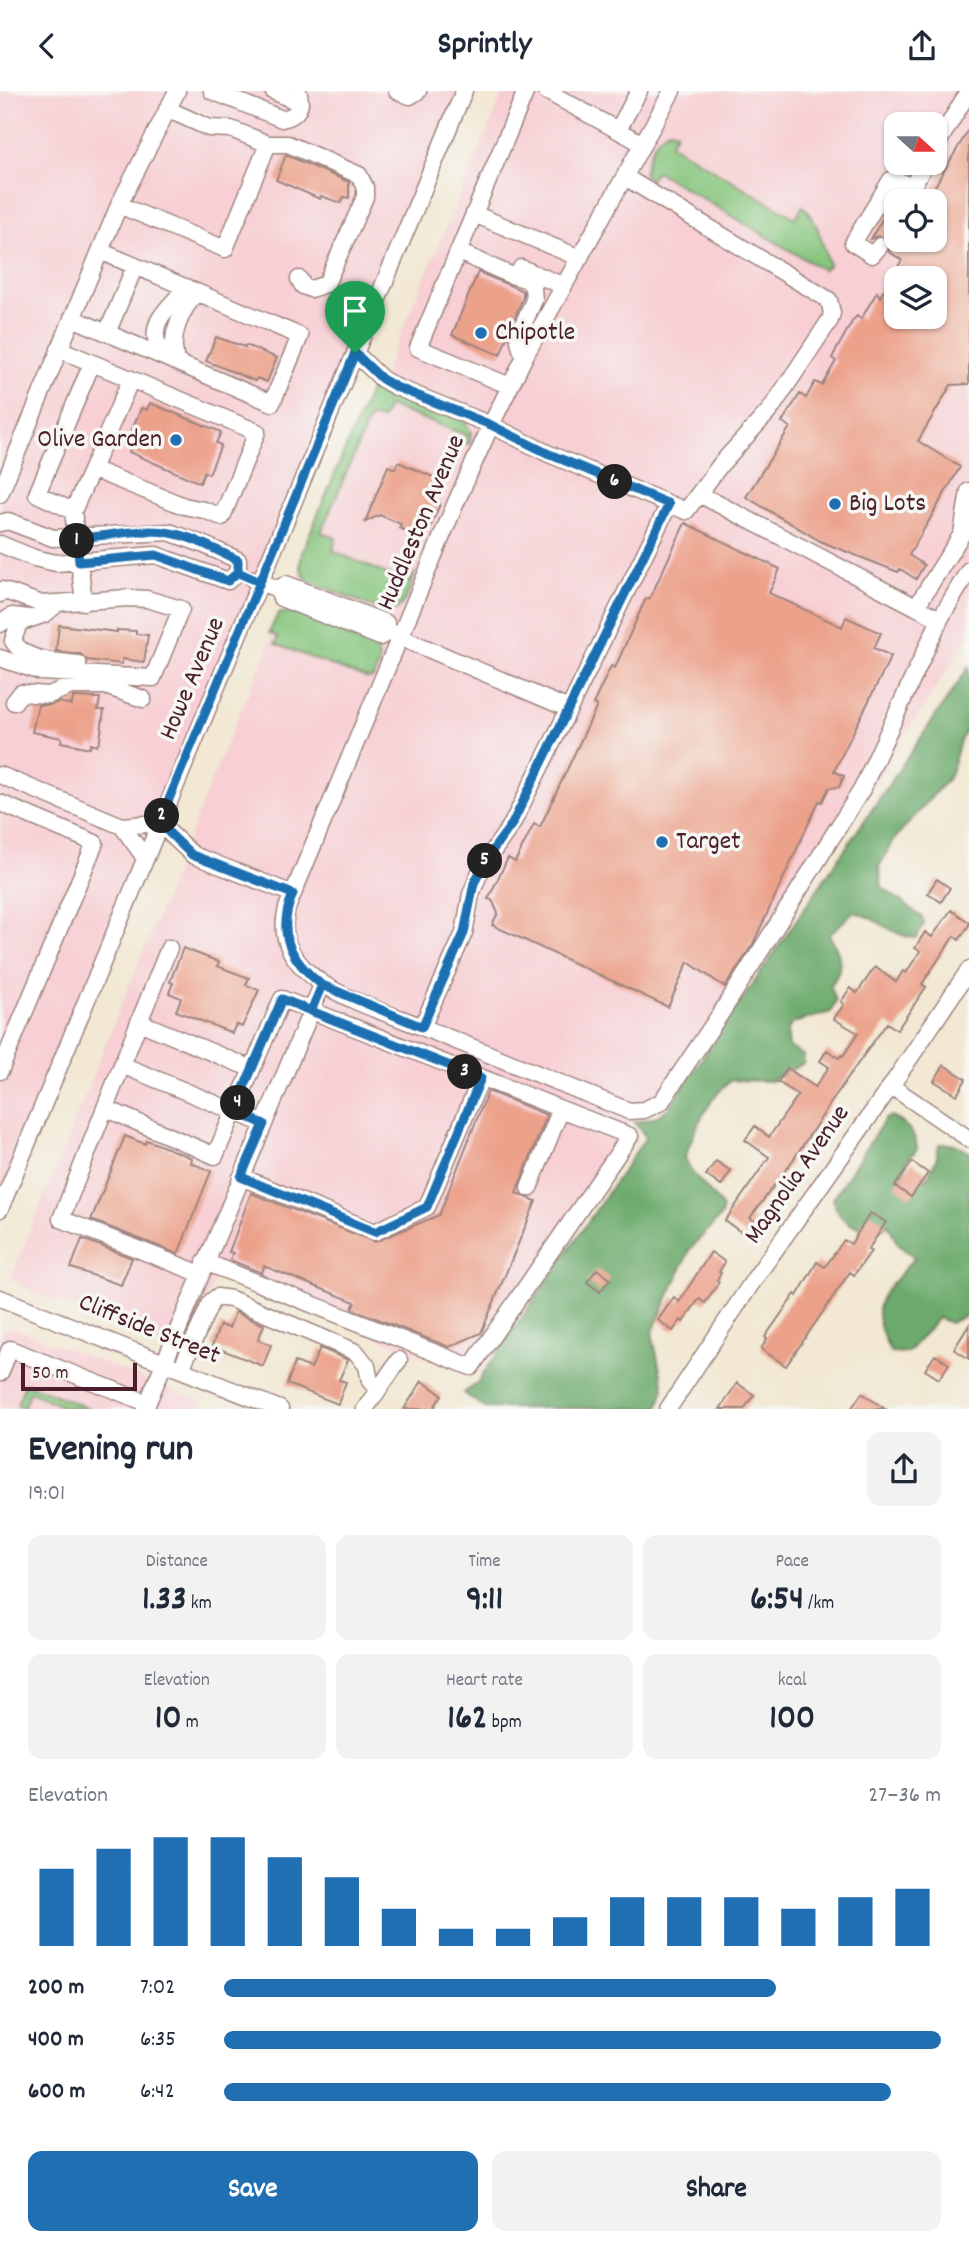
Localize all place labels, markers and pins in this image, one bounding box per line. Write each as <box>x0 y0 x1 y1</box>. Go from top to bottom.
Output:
pin <box>325 281 385 353</box>
place label: Chipotle <box>495 315 575 352</box>
marker: Chipotle <box>473 325 489 341</box>
place label: Olive Garden <box>37 422 162 459</box>
marker: Olive Garden <box>168 432 184 448</box>
pin: 6 <box>598 465 632 499</box>
place label: Big Lots <box>849 486 926 523</box>
marker: Big Lots <box>827 496 843 512</box>
pin: 1 <box>60 524 94 559</box>
pin: 2 <box>144 799 180 833</box>
place label: Target <box>676 824 741 861</box>
marker: Target <box>654 834 670 850</box>
pin: 5 <box>468 843 503 879</box>
pin: 3 <box>448 1055 482 1089</box>
pin: 4 <box>220 1086 256 1121</box>

